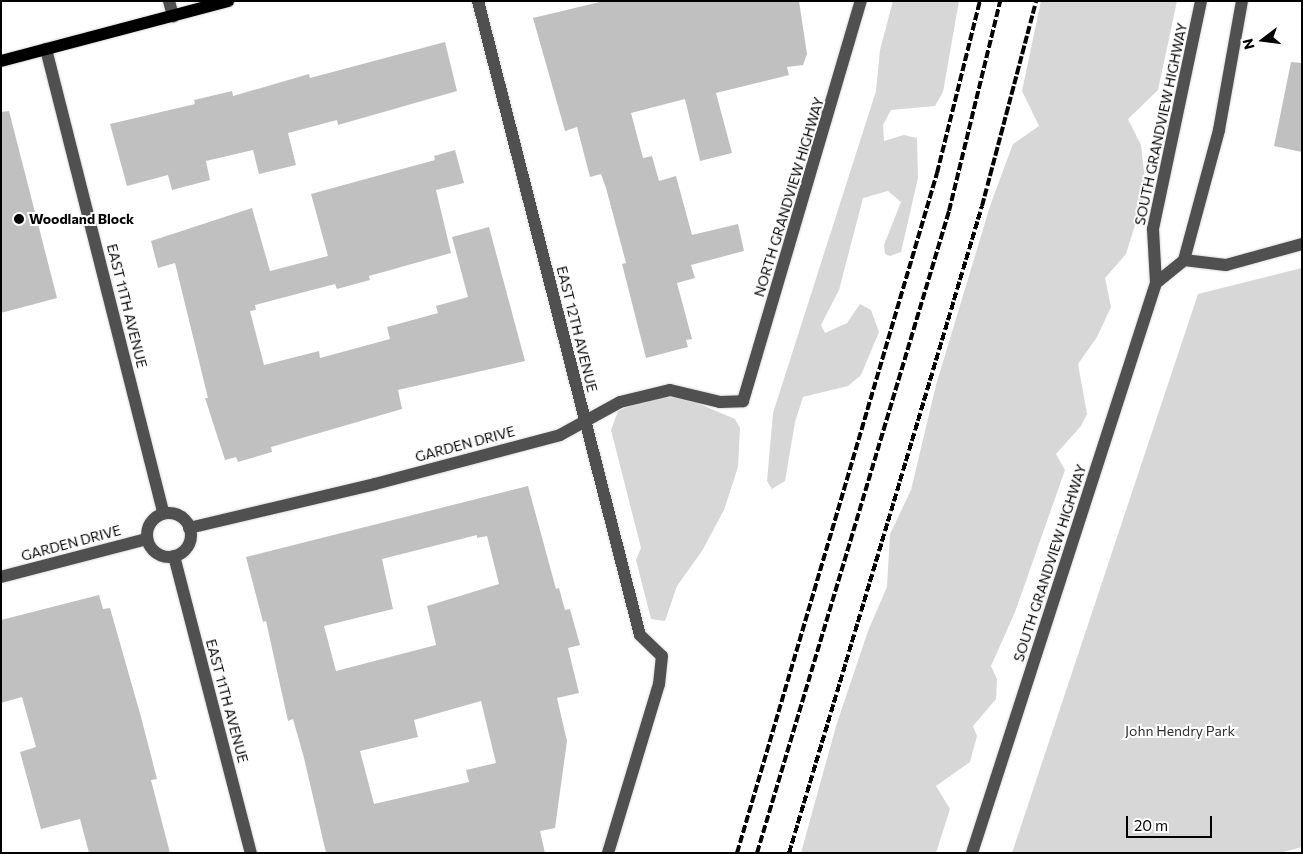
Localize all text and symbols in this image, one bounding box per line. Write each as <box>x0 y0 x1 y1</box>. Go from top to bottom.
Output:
north arrow <box>1238 15 1288 65</box>
street label: SOUTH GRANDVIEW HIGHWAY <box>1131 21 1191 227</box>
text: N <box>1238 37 1258 51</box>
street label: NORTH GRANDVIEW HIGHWAY <box>751 95 827 299</box>
place label: Woodland Block <box>29 211 134 227</box>
marker: Woodland Block <box>13 213 25 225</box>
street label: EAST 11TH AVENUE <box>103 242 151 370</box>
street label: EAST 12TH AVENUE <box>553 264 601 394</box>
street label: GARDEN DRIVE <box>413 423 517 465</box>
street label: SOUTH GRANDVIEW HIGHWAY <box>1010 462 1090 664</box>
street label: GARDEN DRIVE <box>19 522 123 564</box>
street label: EAST 11TH AVENUE <box>202 637 252 765</box>
park label: John Hendry Park <box>1125 723 1235 739</box>
scale bar <box>1128 806 1214 838</box>
text: 20 m <box>1134 816 1168 834</box>

